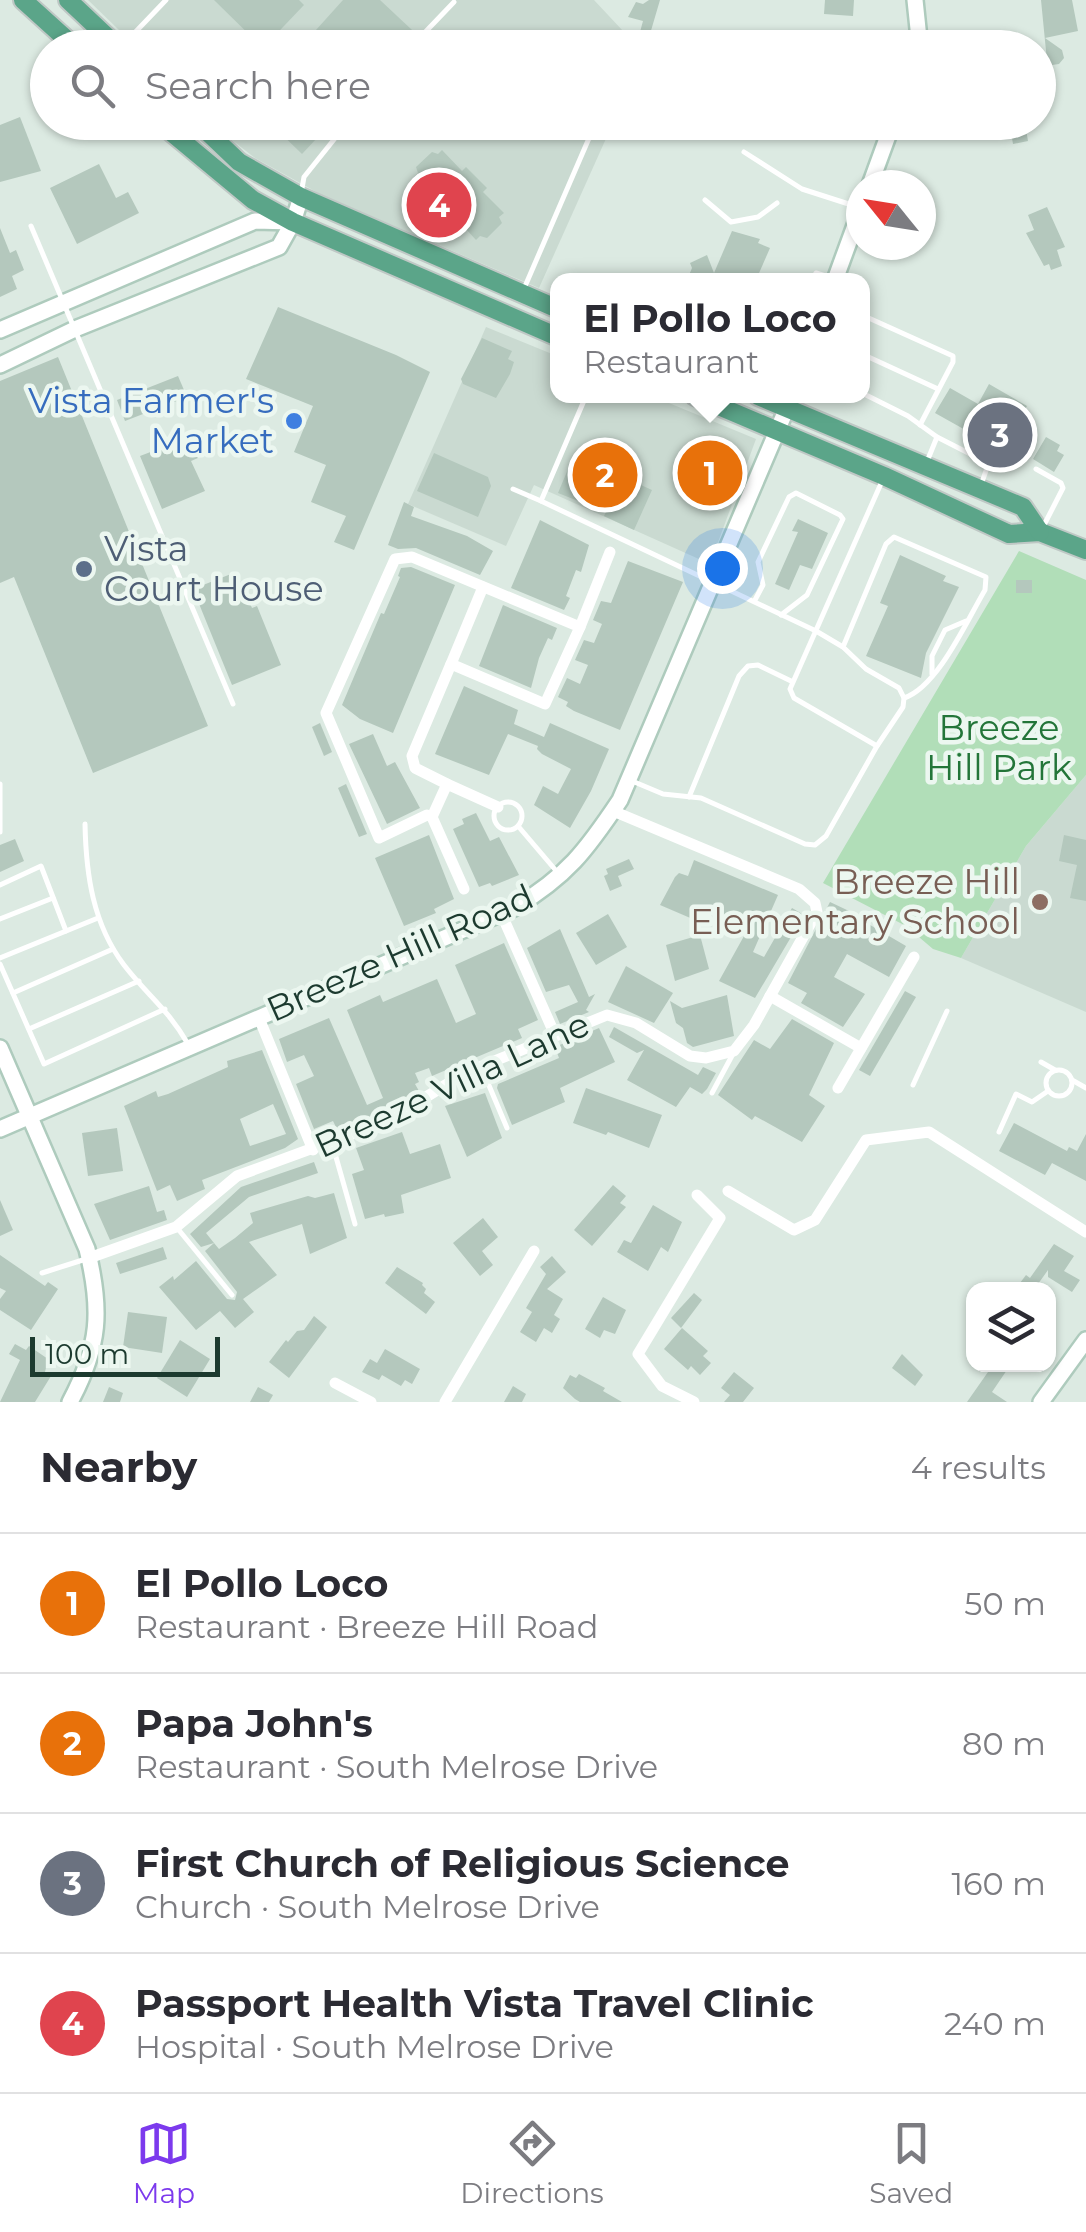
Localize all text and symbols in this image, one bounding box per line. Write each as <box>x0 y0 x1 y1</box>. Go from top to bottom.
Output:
search box <box>30 30 1056 140</box>
icon: search <box>65 58 120 113</box>
text: Search here <box>145 62 371 109</box>
pin: 4 <box>406 168 472 242</box>
north arrow <box>846 170 936 260</box>
popup <box>550 273 870 403</box>
text: El Pollo Loco <box>583 295 837 342</box>
text: Restaurant <box>583 342 759 381</box>
place label: Vista Farmer's Market <box>28 379 274 462</box>
pin: 3 <box>968 398 1032 472</box>
marker: Vista Farmer's Market <box>283 410 305 432</box>
pin: 1 <box>678 436 742 510</box>
pin: 2 <box>572 438 638 512</box>
place label: Vista Court House <box>104 527 324 610</box>
your location <box>697 543 748 594</box>
marker: Vista Court House <box>73 558 95 580</box>
park label: Breeze Hill Park <box>926 706 1072 789</box>
place label: Breeze Hill Elementary School <box>690 860 1020 943</box>
street label: Breeze Hill Road <box>260 874 540 1031</box>
marker: Breeze Hill Elementary School <box>1029 891 1051 913</box>
street label: Breeze Villa Lane <box>308 1002 596 1167</box>
map controls <box>966 1282 1056 1372</box>
button: layers <box>966 1282 1056 1372</box>
scale bar <box>30 1332 220 1376</box>
text: 100 m <box>45 1337 129 1371</box>
text: Nearby <box>40 1441 197 1493</box>
text: 4 results <box>911 1448 1046 1487</box>
text: El Pollo Loco <box>135 1560 388 1607</box>
text: 1 <box>66 1584 79 1623</box>
text: 50 m <box>964 1584 1046 1623</box>
text: Restaurant · Breeze Hill Road <box>135 1607 598 1646</box>
text: Papa John's <box>135 1700 373 1747</box>
text: 2 <box>63 1724 82 1763</box>
text: 80 m <box>962 1724 1046 1763</box>
text: Restaurant · South Melrose Drive <box>135 1747 658 1786</box>
text: First Church of Religious Science <box>135 1840 790 1887</box>
text: 3 <box>63 1864 82 1903</box>
text: 160 m <box>951 1864 1046 1903</box>
text: Church · South Melrose Drive <box>135 1887 600 1926</box>
text: Passport Health Vista Travel Clinic <box>135 1980 814 2027</box>
text: 4 <box>61 2004 84 2043</box>
text: 240 m <box>944 2004 1046 2043</box>
text: Hospital · South Melrose Drive <box>135 2027 614 2066</box>
tab: Map <box>133 2116 195 2210</box>
tab: Directions <box>460 2116 604 2210</box>
tab: Saved <box>869 2116 953 2210</box>

